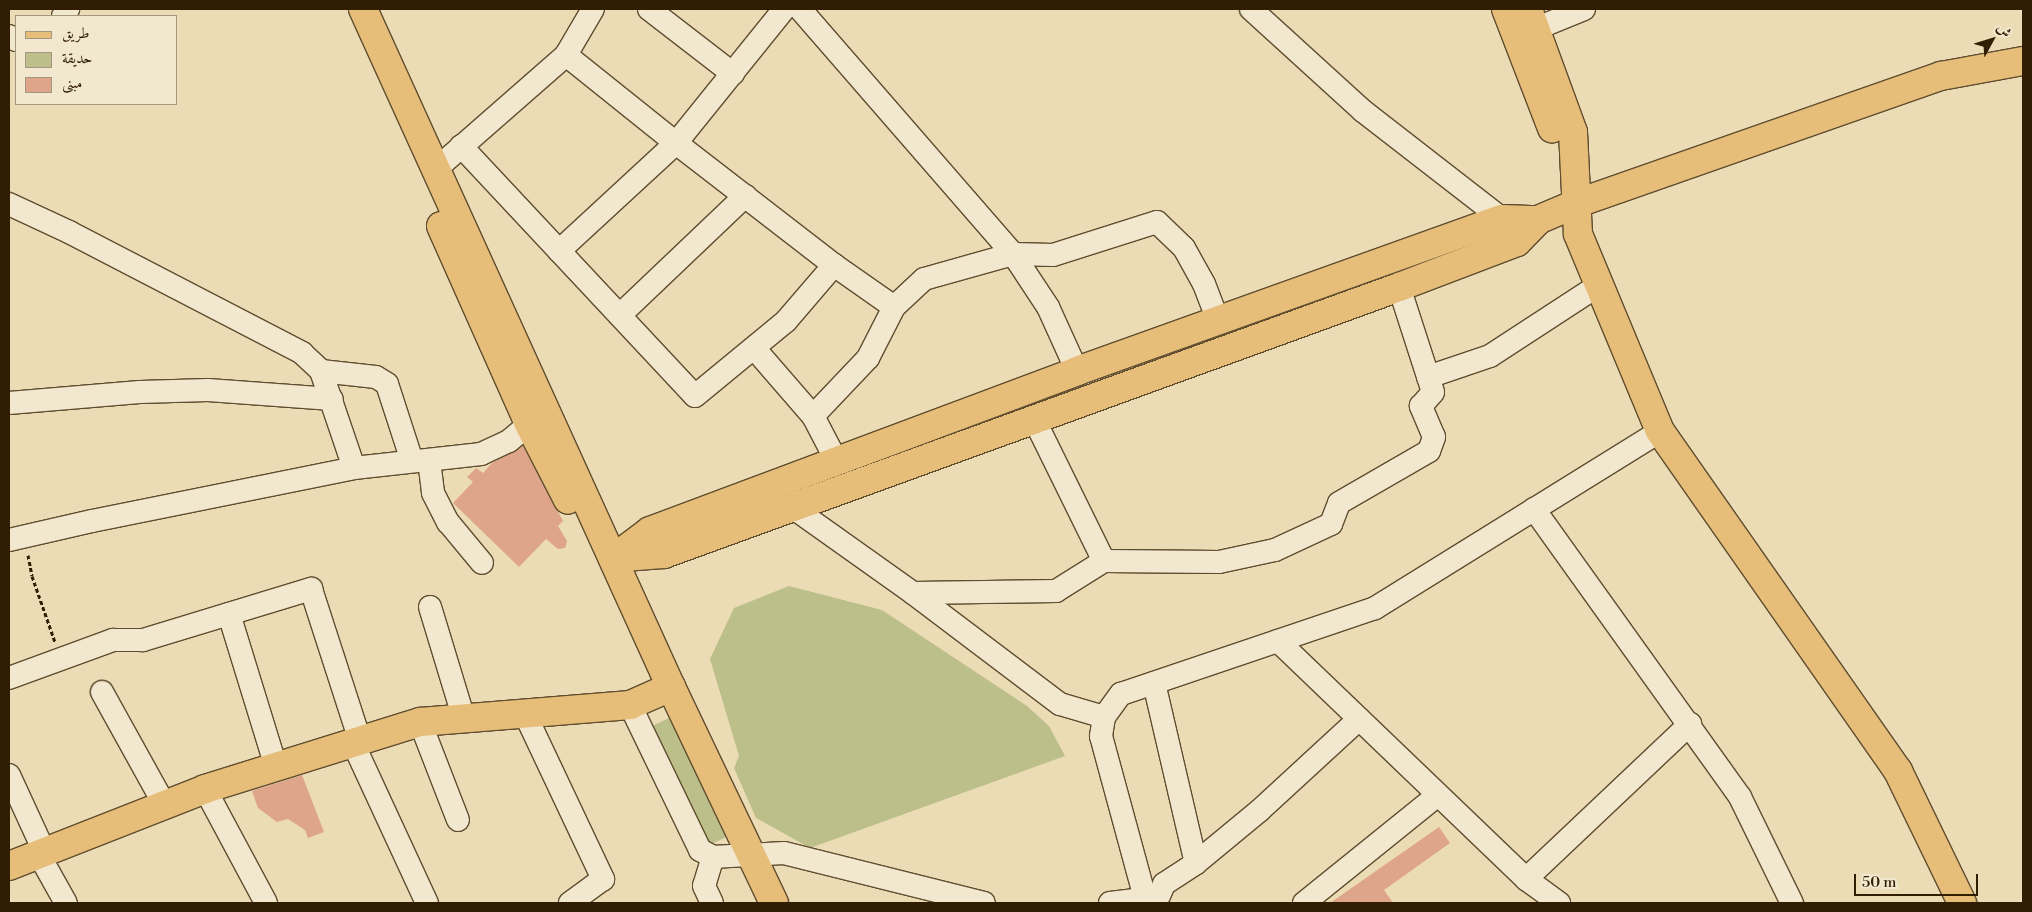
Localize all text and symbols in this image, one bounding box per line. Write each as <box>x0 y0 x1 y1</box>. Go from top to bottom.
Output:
legend <box>15 15 178 105</box>
north arrow <box>1967 15 2017 65</box>
text: ش <box>1992 19 2015 42</box>
text: طريق <box>62 24 89 43</box>
text: حديقة <box>62 49 92 68</box>
text: مبنى <box>62 74 82 93</box>
scale bar <box>1857 864 1981 896</box>
text: 50 m <box>1862 873 1896 892</box>

